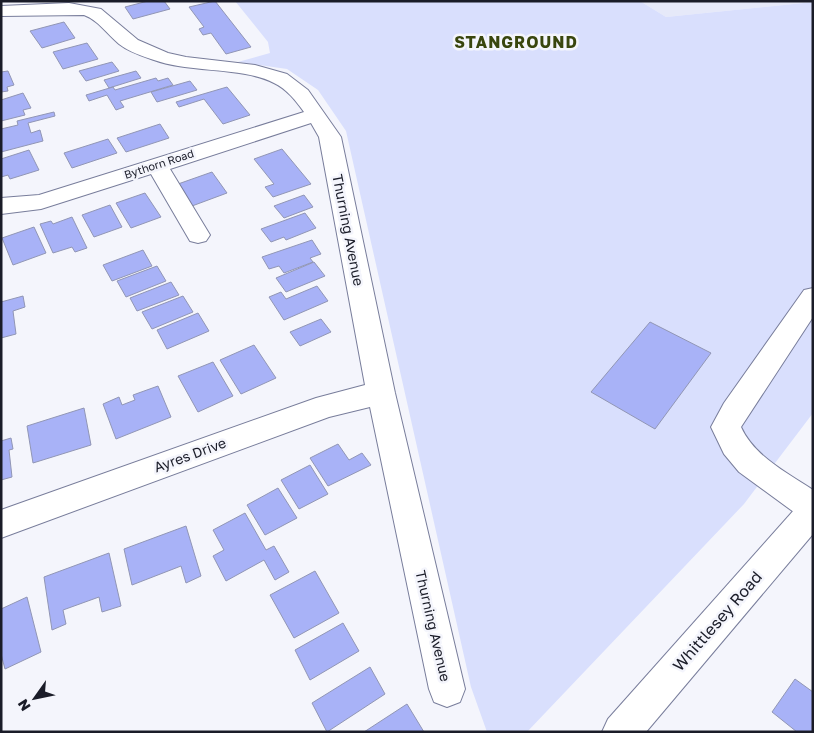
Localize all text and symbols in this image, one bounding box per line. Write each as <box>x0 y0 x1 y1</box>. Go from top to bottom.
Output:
district label: STANGROUND <box>454 32 578 52</box>
street label: Bythorn Road <box>122 146 195 181</box>
street label: Thurning Avenue <box>329 172 368 287</box>
street label: Ayres Drive <box>151 434 228 475</box>
street label: Whittlesey Road <box>668 567 766 675</box>
street label: Thurning Avenue <box>412 569 455 683</box>
north arrow <box>10 673 60 723</box>
text: N <box>14 696 34 714</box>

